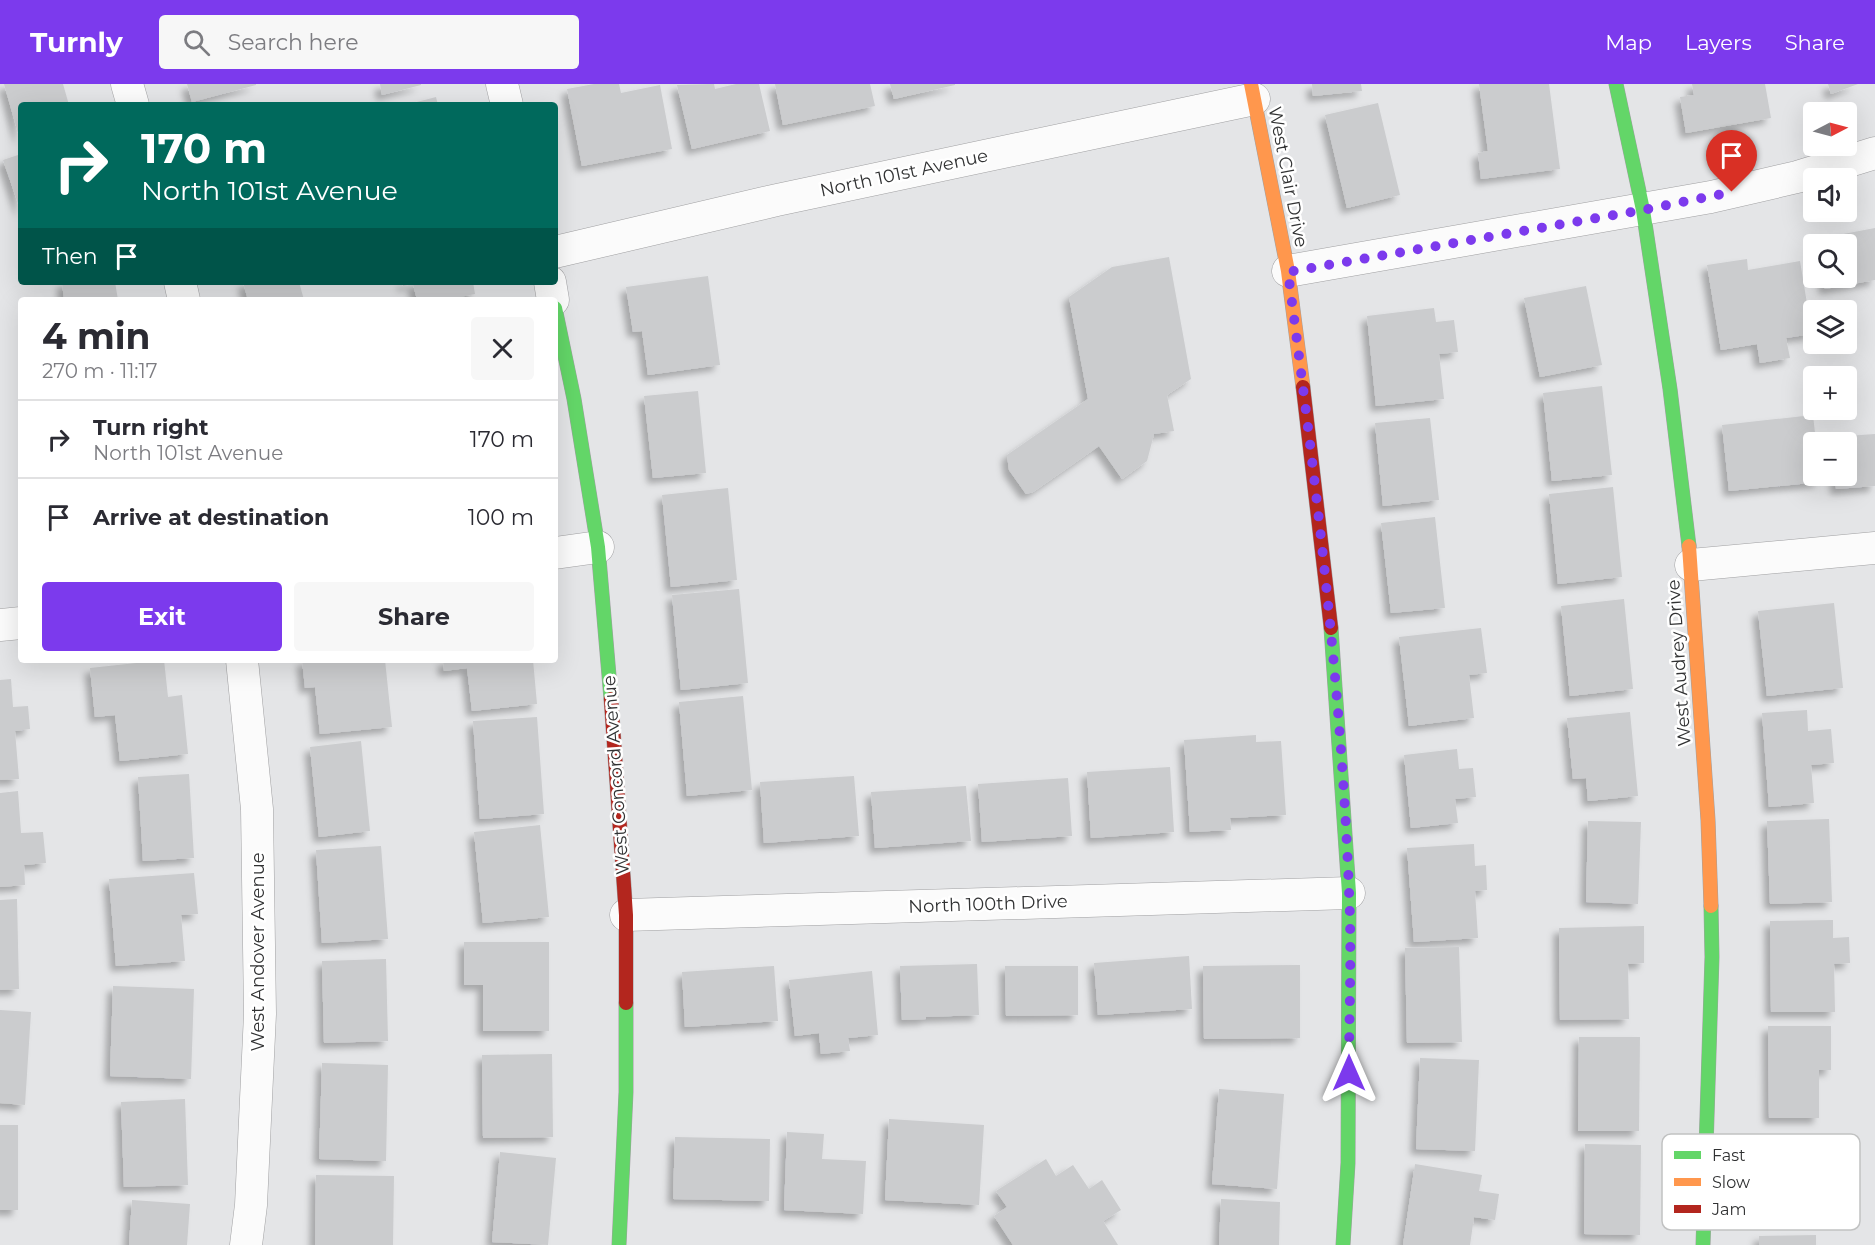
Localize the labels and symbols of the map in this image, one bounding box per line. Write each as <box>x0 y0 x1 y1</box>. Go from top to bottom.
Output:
north arrow <box>1803 102 1857 156</box>
street label: West Clair Drive <box>1264 105 1312 249</box>
pin <box>1706 130 1757 192</box>
street label: North 101st Avenue <box>818 144 990 202</box>
street label: West Audrey Drive <box>1662 579 1696 747</box>
street label: West Concord Avenue <box>598 675 634 875</box>
street label: West Andover Avenue <box>247 852 269 1052</box>
street label: North 100th Drive <box>908 890 1068 918</box>
position arrow <box>1317 1041 1381 1105</box>
legend <box>1662 1134 1860 1230</box>
text: Fast <box>1712 1146 1746 1165</box>
text: Slow <box>1712 1173 1750 1192</box>
text: Jam <box>1711 1200 1746 1219</box>

